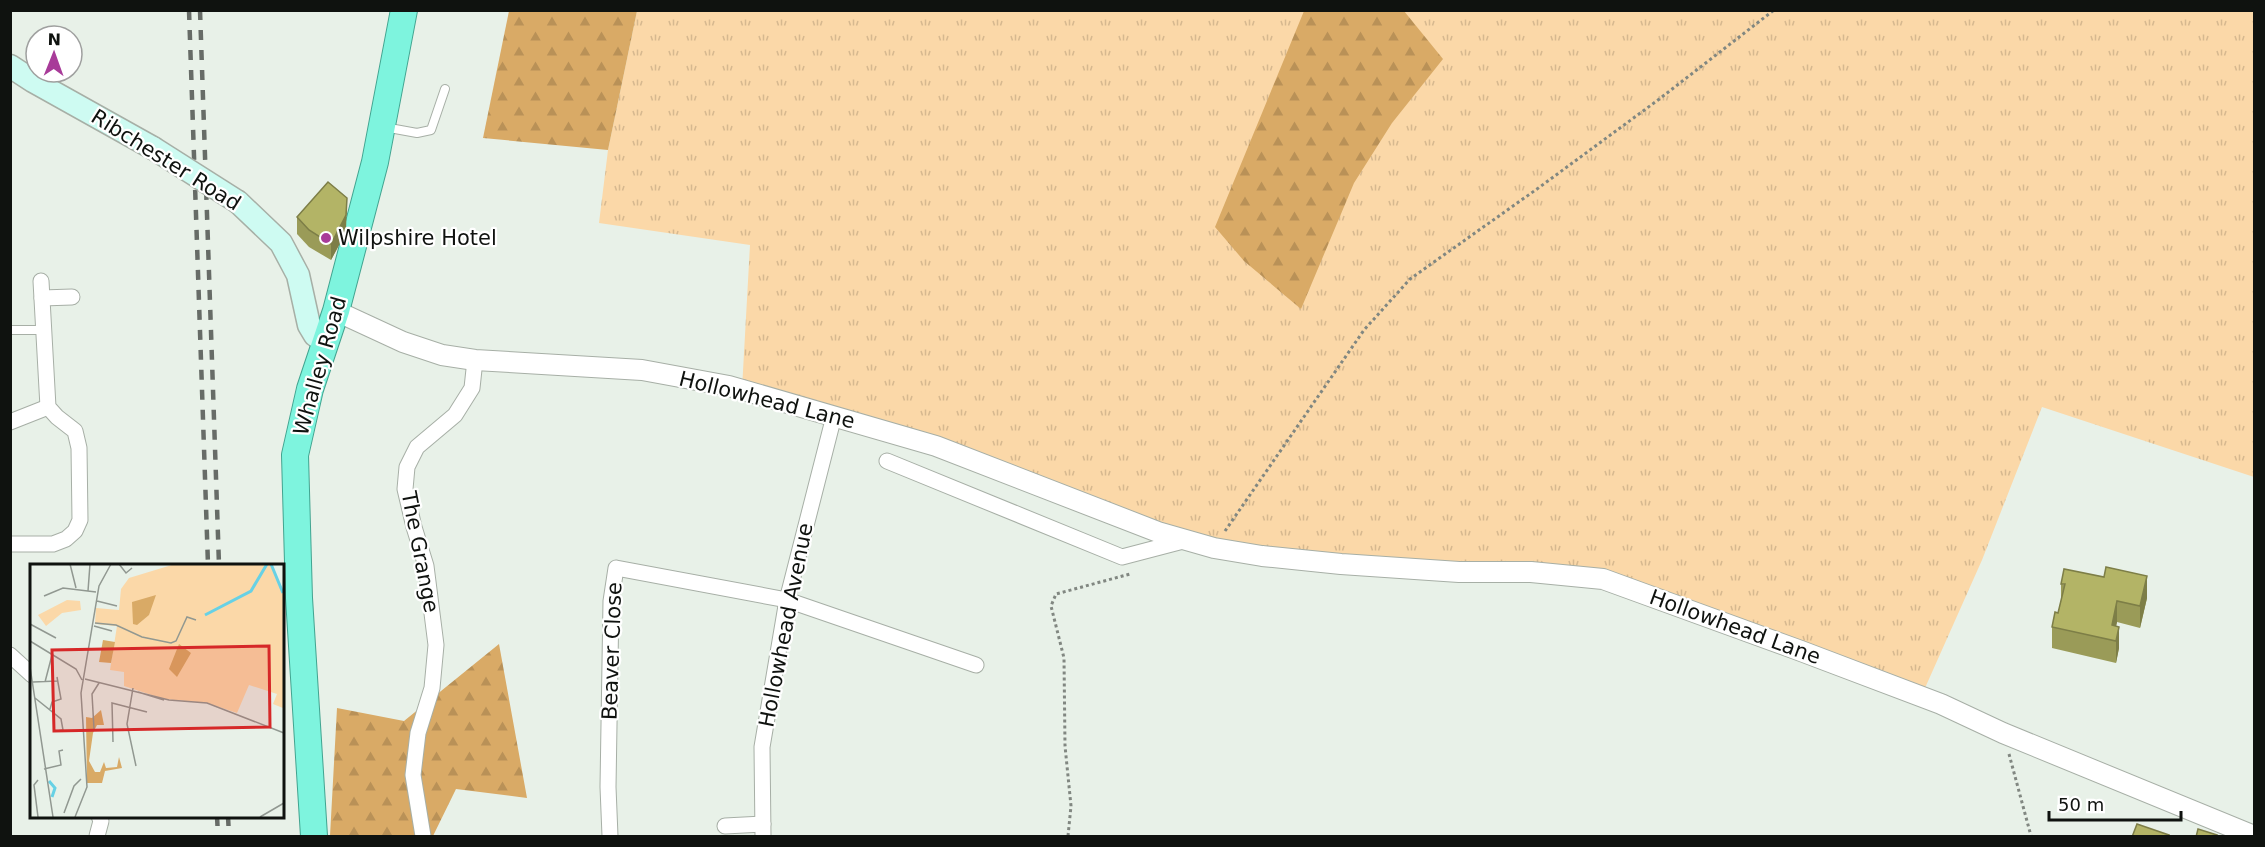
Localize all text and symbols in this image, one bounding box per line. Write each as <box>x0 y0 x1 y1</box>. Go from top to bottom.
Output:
north arrow <box>24 24 84 84</box>
text: N <box>47 30 61 49</box>
street label: Ribchester Road <box>87 104 245 216</box>
place label: Wilpshire Hotel <box>338 226 497 250</box>
marker: Wilpshire Hotel <box>319 231 333 245</box>
street label: Whalley Road <box>289 294 351 438</box>
street label: Hollowhead Lane <box>677 367 857 433</box>
street label: The Grange <box>396 488 444 615</box>
street label: Hollowhead Avenue <box>754 521 818 729</box>
inset map <box>30 564 284 817</box>
street label: Beaver Close <box>598 582 626 720</box>
street label: Hollowhead Lane <box>1646 585 1824 669</box>
scale bar <box>2049 784 2181 822</box>
text: 50 m <box>2058 794 2104 815</box>

